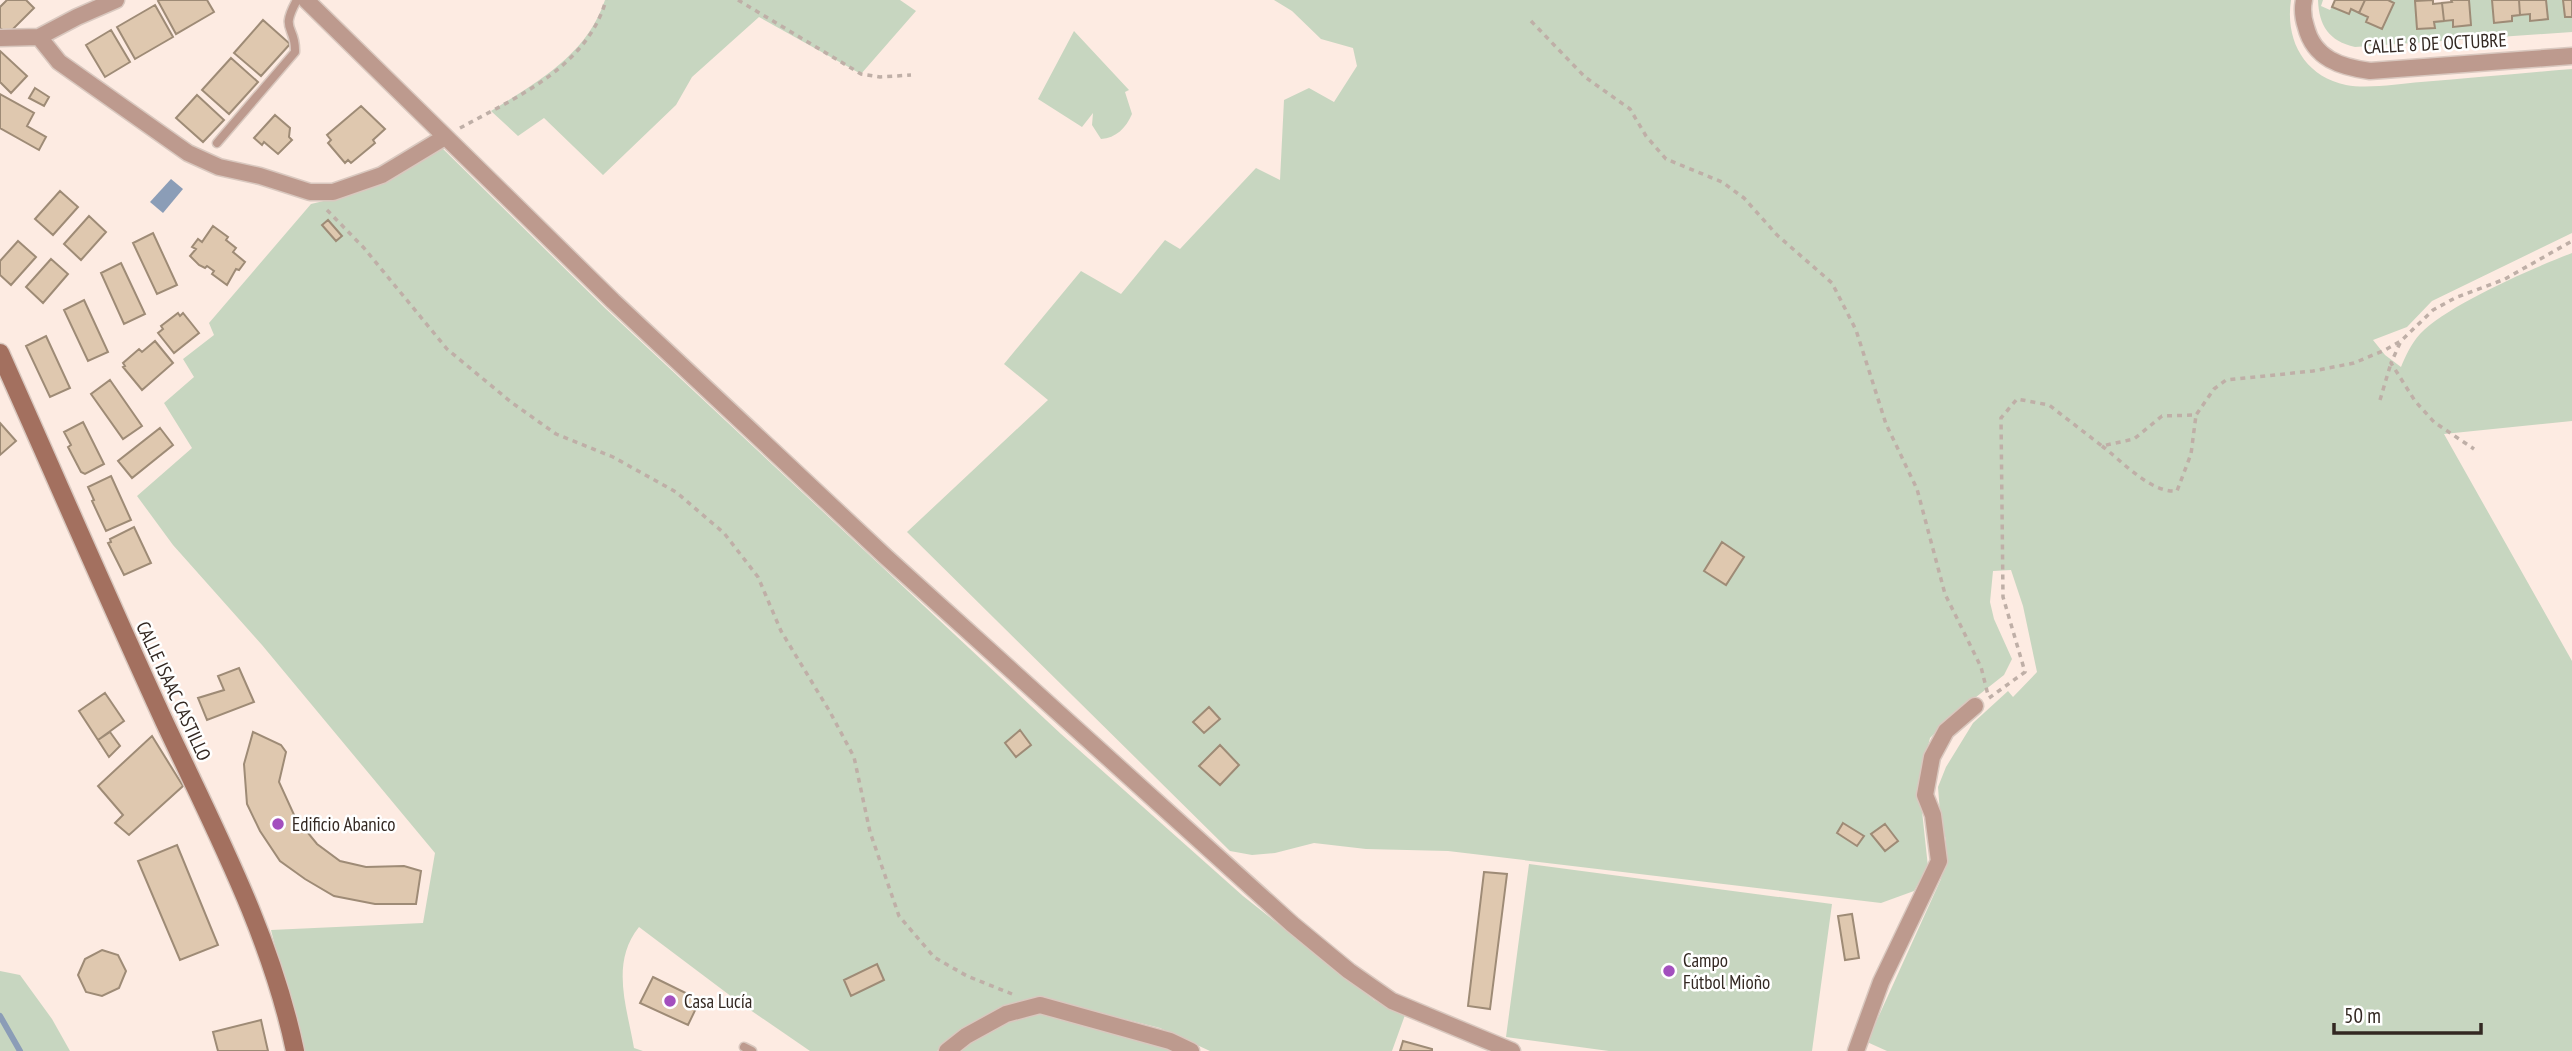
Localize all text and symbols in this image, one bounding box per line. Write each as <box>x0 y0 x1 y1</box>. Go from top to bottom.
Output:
street label: CALLE 8 DE OCTUBRE <box>2363 27 2507 59</box>
street label: CALLE ISAAC CASTILLO <box>131 618 217 764</box>
place label: Edificio Abanico <box>292 812 395 836</box>
marker: Edificio Abanico <box>270 816 286 832</box>
place label: Campo Fútbol Mioño <box>1683 948 1770 994</box>
marker: Campo Fútbol Mioño <box>1661 963 1677 979</box>
place label: Casa Lucía <box>684 989 752 1013</box>
scale bar <box>2334 992 2481 1036</box>
marker: Casa Lucía <box>662 993 678 1009</box>
text: 50 m <box>2344 1002 2381 1029</box>

